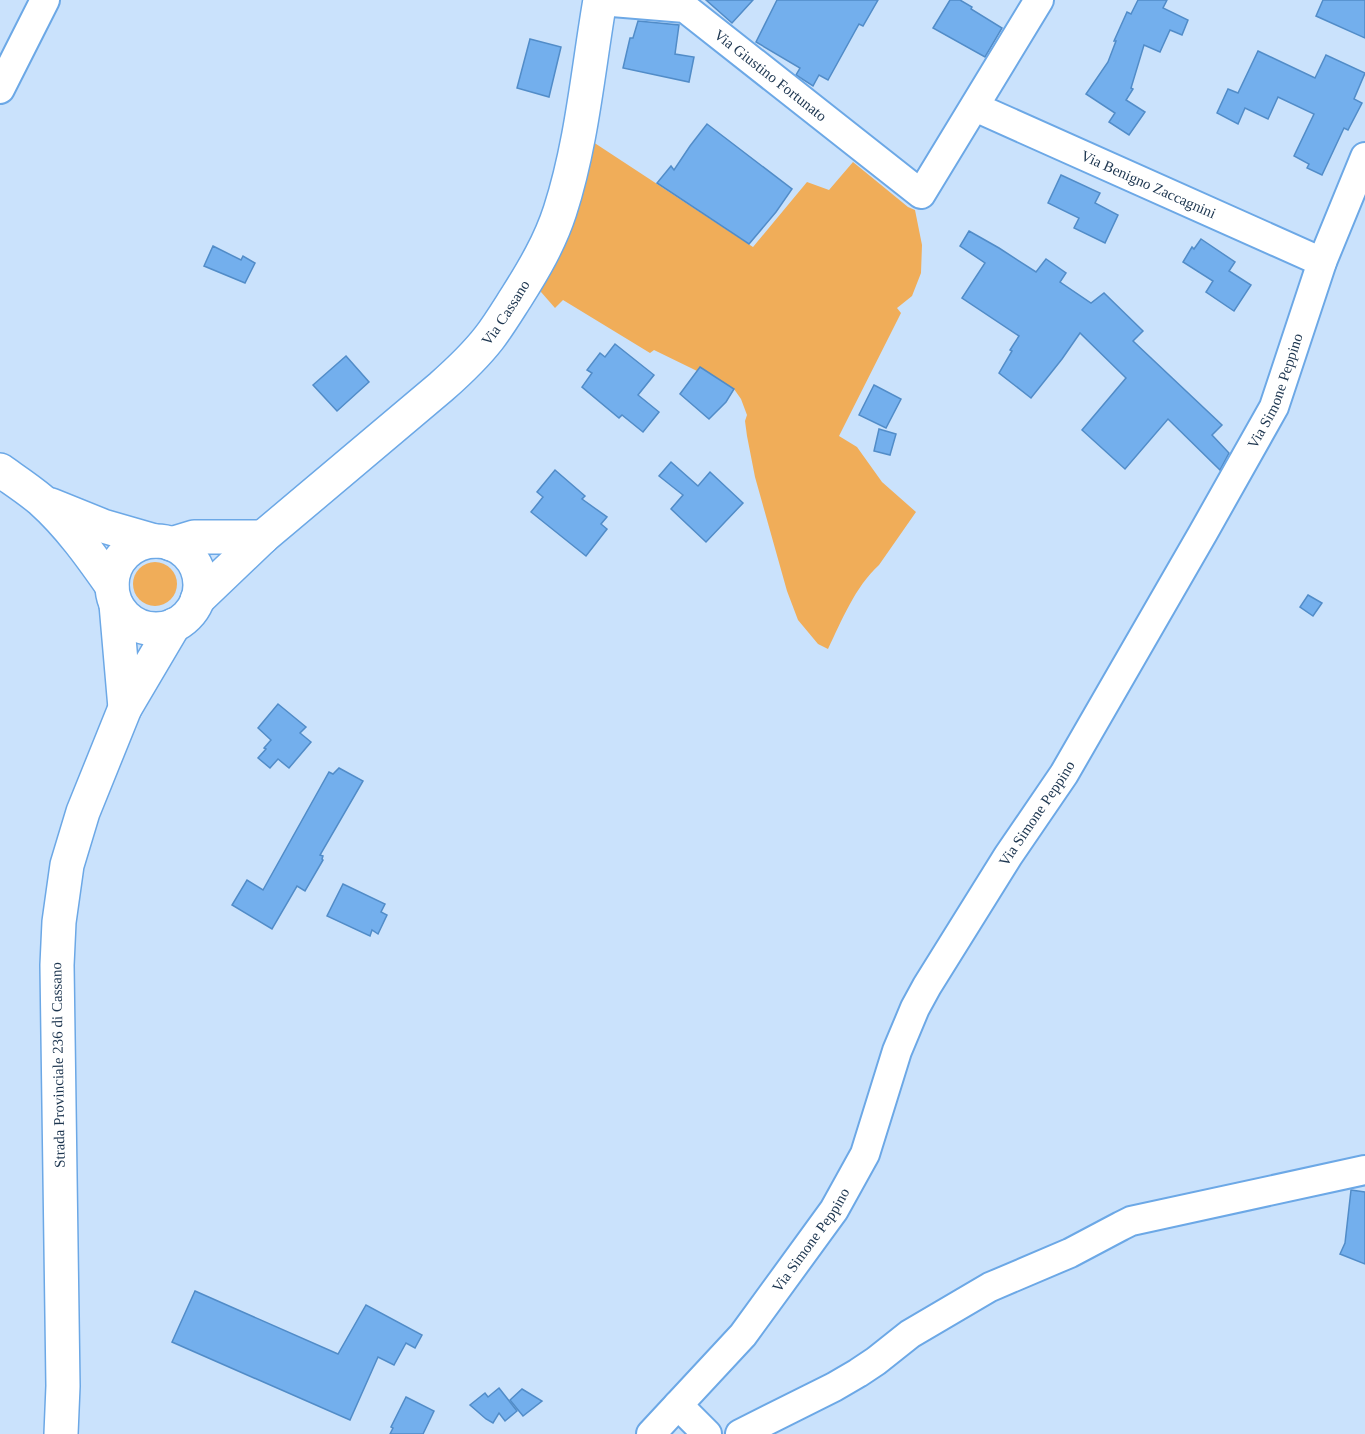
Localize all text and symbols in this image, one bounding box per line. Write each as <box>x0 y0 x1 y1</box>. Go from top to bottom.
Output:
street label: Via Giustino Fortunato <box>711 26 830 124</box>
street label: Via Benigno Zaccagnini <box>1079 147 1218 222</box>
street label: Via Cassano <box>478 277 533 348</box>
street label: Via Simone Peppino <box>1244 331 1306 451</box>
street label: Via Simone Peppino <box>996 758 1078 869</box>
street label: Strada Provinciale 236 di Cassano <box>48 962 68 1168</box>
street label: Via Simone Peppino <box>769 1185 853 1295</box>

